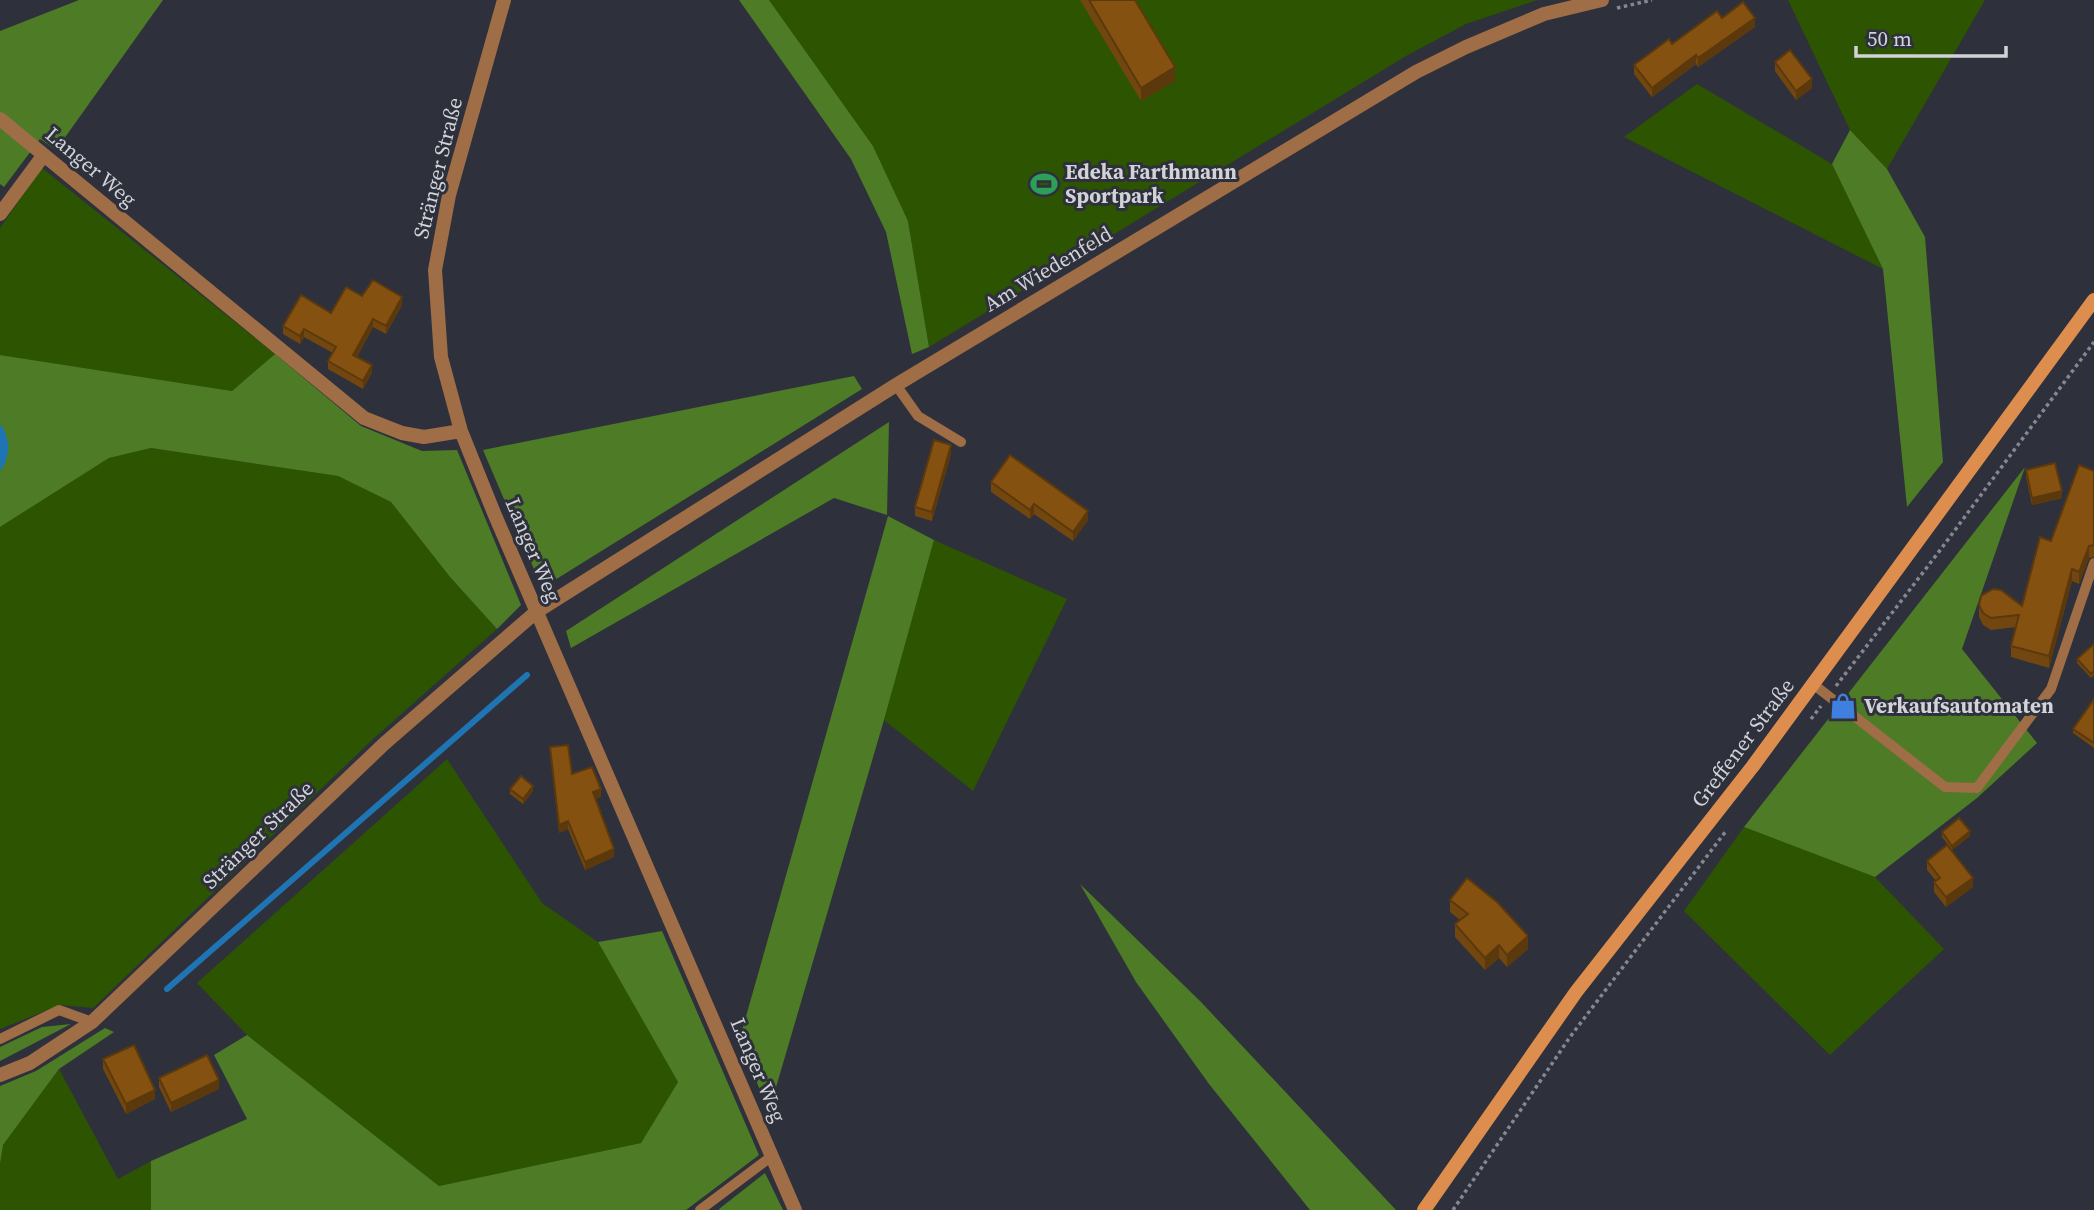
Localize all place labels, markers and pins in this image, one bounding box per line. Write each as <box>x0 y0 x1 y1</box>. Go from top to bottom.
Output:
place label: Edeka Farthmann Sportpark <box>1065 157 1237 210</box>
sports icon: Edeka Farthmann Sportpark <box>1029 169 1059 199</box>
shop icon: Verkaufsautomaten <box>1828 691 1858 721</box>
place label: Verkaufsautomaten <box>1864 691 2054 720</box>

